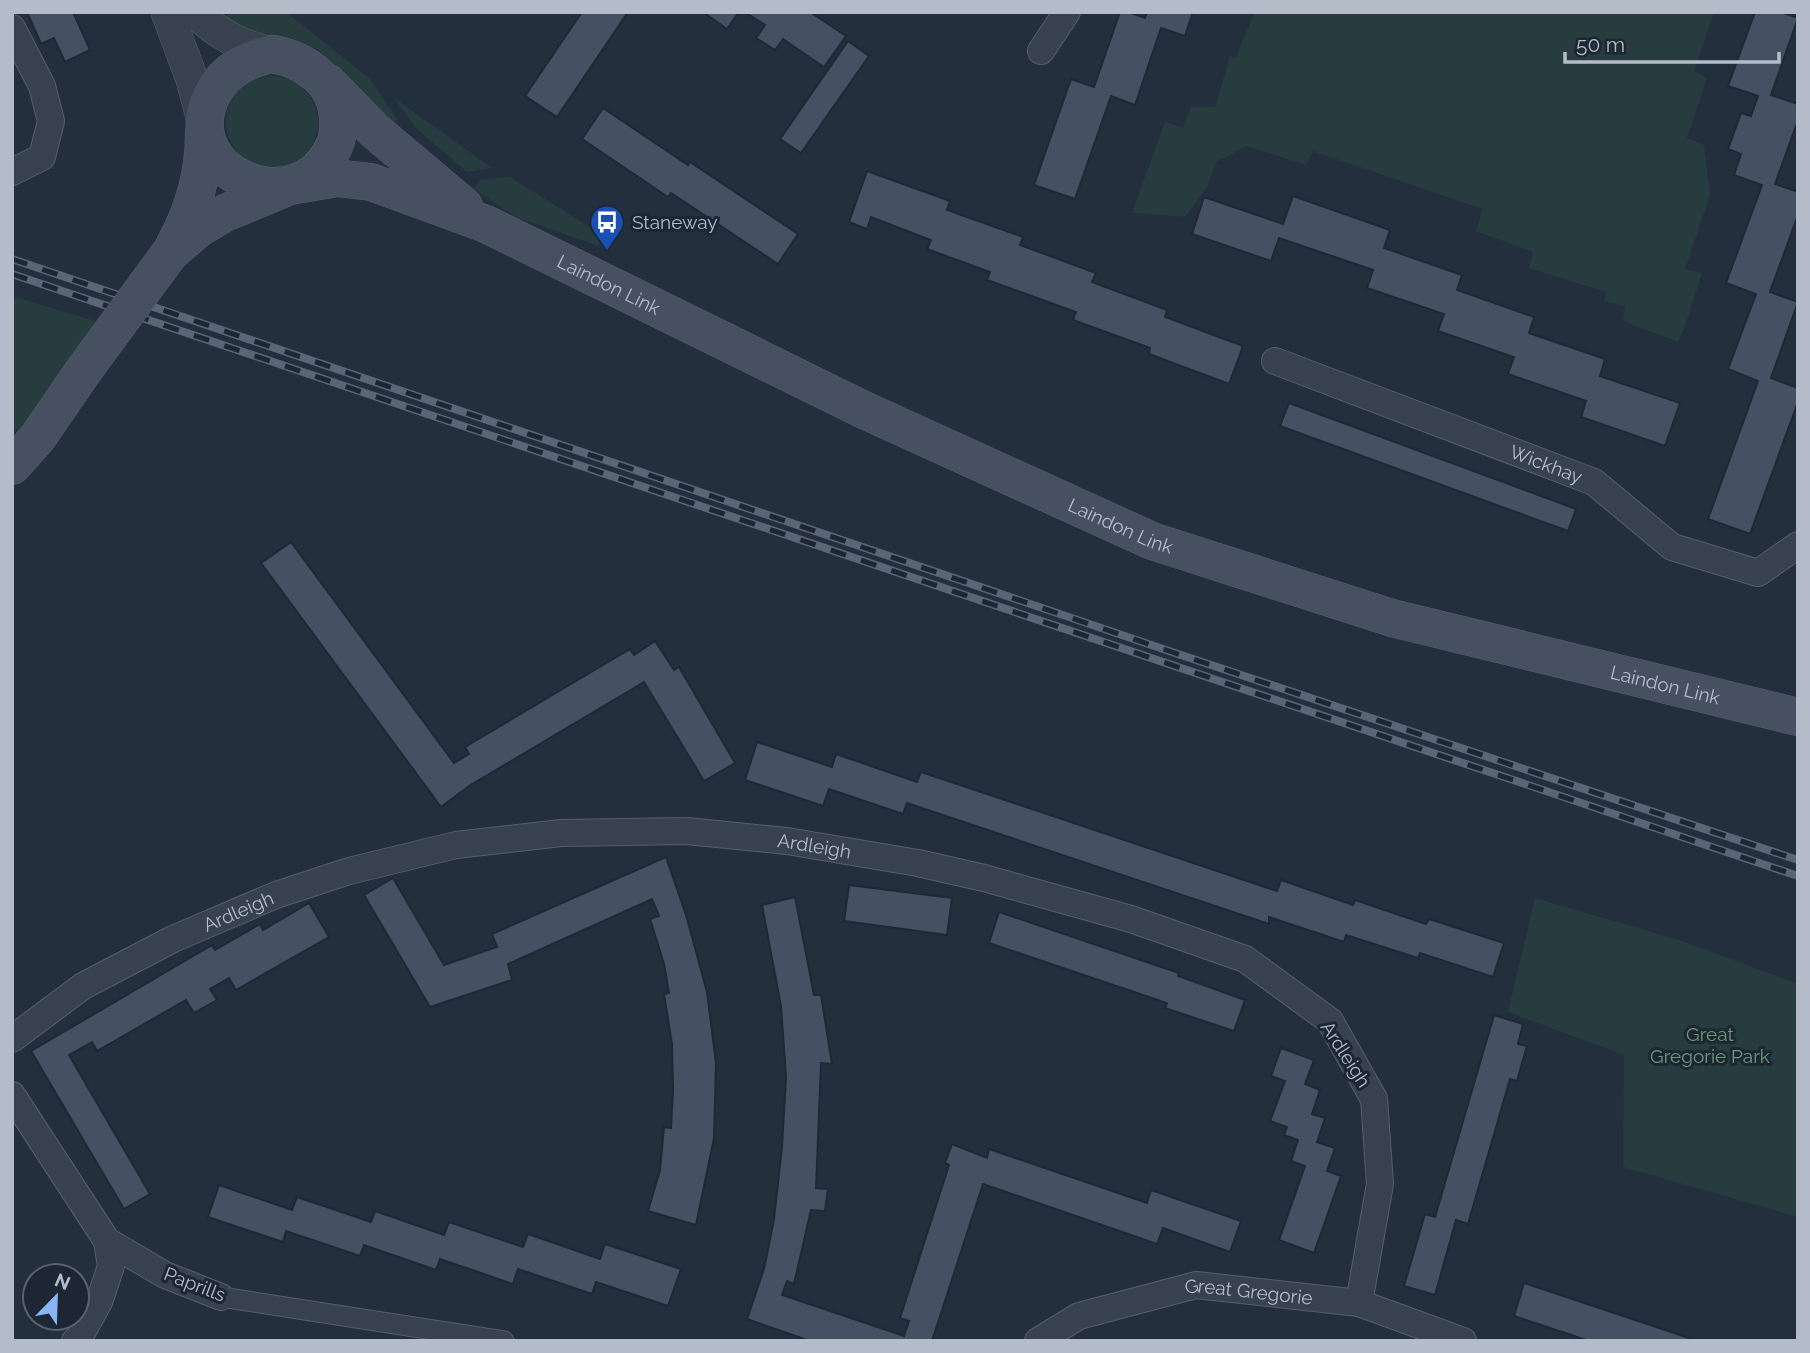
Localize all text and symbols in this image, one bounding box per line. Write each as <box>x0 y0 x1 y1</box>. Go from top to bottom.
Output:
scale bar <box>1565 21 1778 65</box>
text: 50 m <box>1576 32 1625 57</box>
bus stop icon: Staneway <box>588 203 626 252</box>
place label: Staneway <box>632 211 718 233</box>
street label: Laindon Link <box>554 250 664 319</box>
street label: Wickhay <box>1507 440 1586 488</box>
street label: Laindon Link <box>1065 493 1176 558</box>
street label: Laindon Link <box>1608 661 1722 709</box>
street label: Ardleigh <box>776 829 853 863</box>
street label: Ardleigh <box>200 886 277 936</box>
street label: Ardleigh <box>1317 1017 1375 1091</box>
park label: Great Gregorie Park <box>1650 1023 1770 1067</box>
north arrow <box>21 1262 91 1332</box>
street label: Paprills <box>161 1262 229 1306</box>
text: N <box>52 1268 74 1294</box>
street label: Great Gregorie <box>1182 1274 1314 1309</box>

